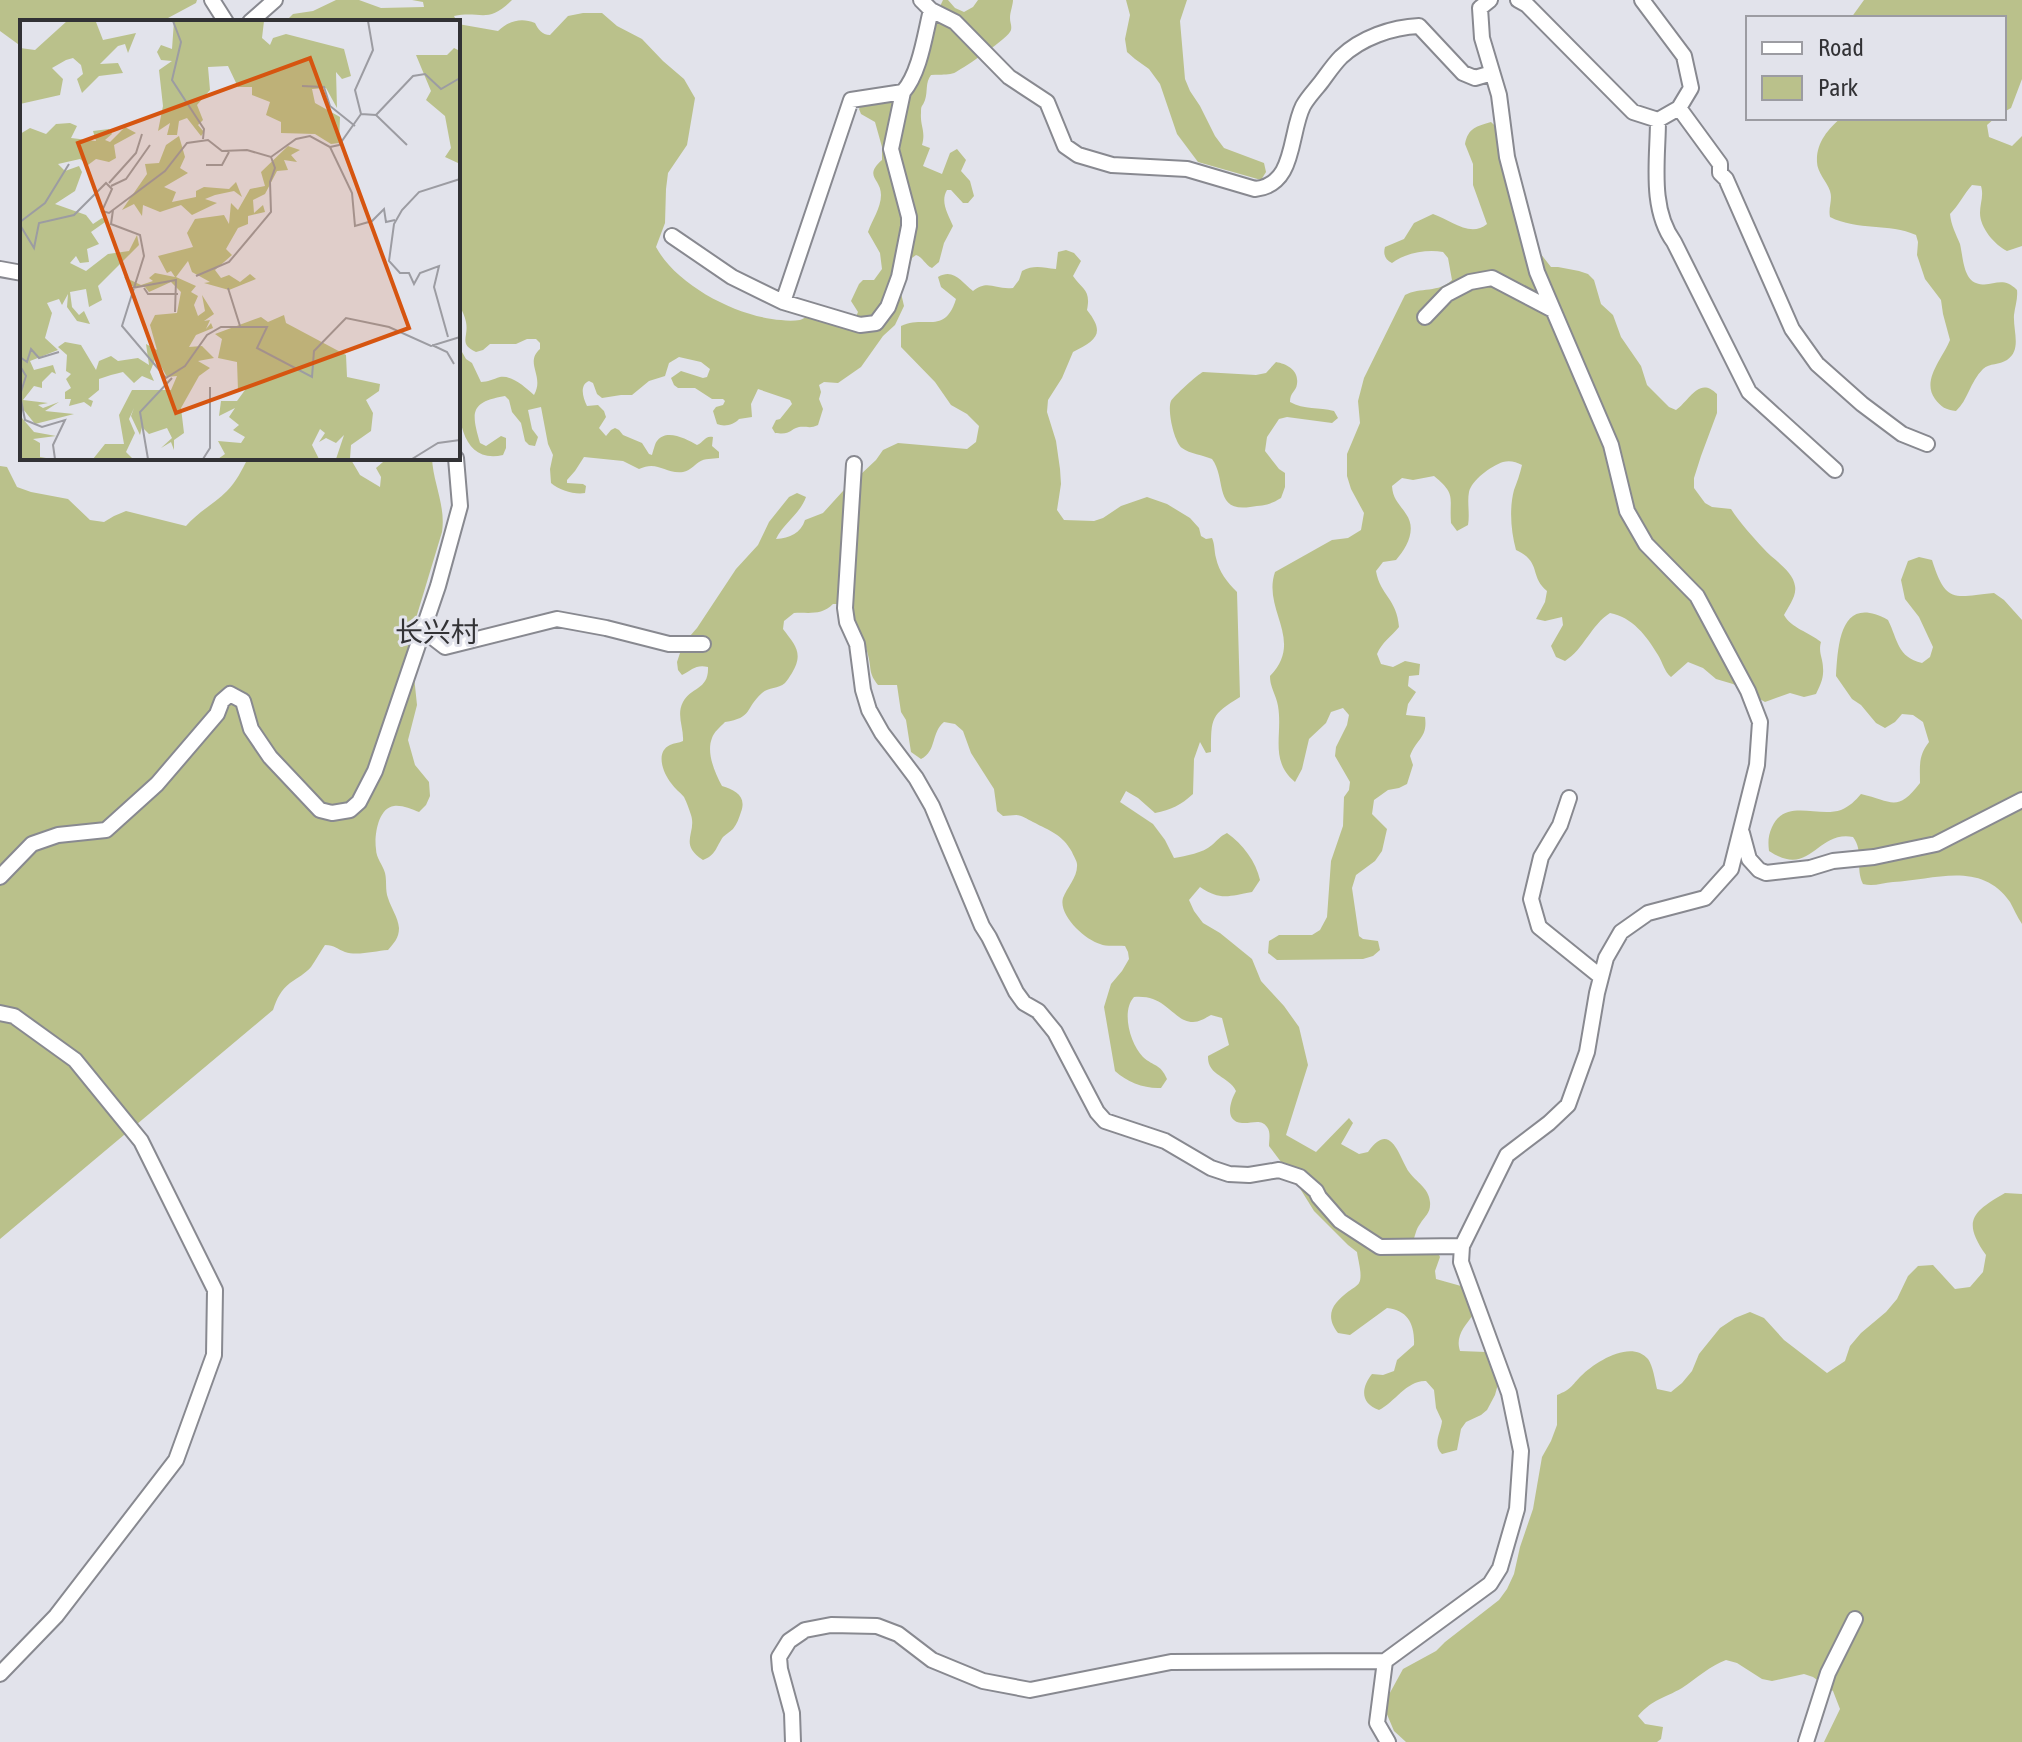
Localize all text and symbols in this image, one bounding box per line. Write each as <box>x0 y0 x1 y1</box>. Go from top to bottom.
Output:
legend <box>1746 16 2006 120</box>
inset map <box>20 20 460 460</box>
text: Road <box>1818 34 1864 61</box>
text: Park <box>1818 74 1859 101</box>
district label: 长兴村 <box>395 616 479 648</box>

